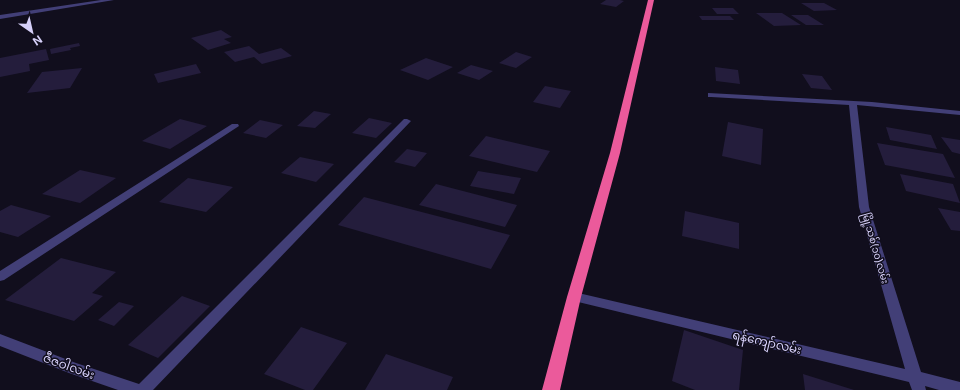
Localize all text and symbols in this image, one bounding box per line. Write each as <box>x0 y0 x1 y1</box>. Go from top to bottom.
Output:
north arrow <box>12 12 52 52</box>
text: N <box>30 32 45 48</box>
street label: မြို့သစ်(၁၀)လမ်း <box>857 211 893 286</box>
street label: ရန်ကျော်လမ်း <box>730 326 803 360</box>
street label: ဇီဇဝါလမ်း <box>41 349 97 382</box>

